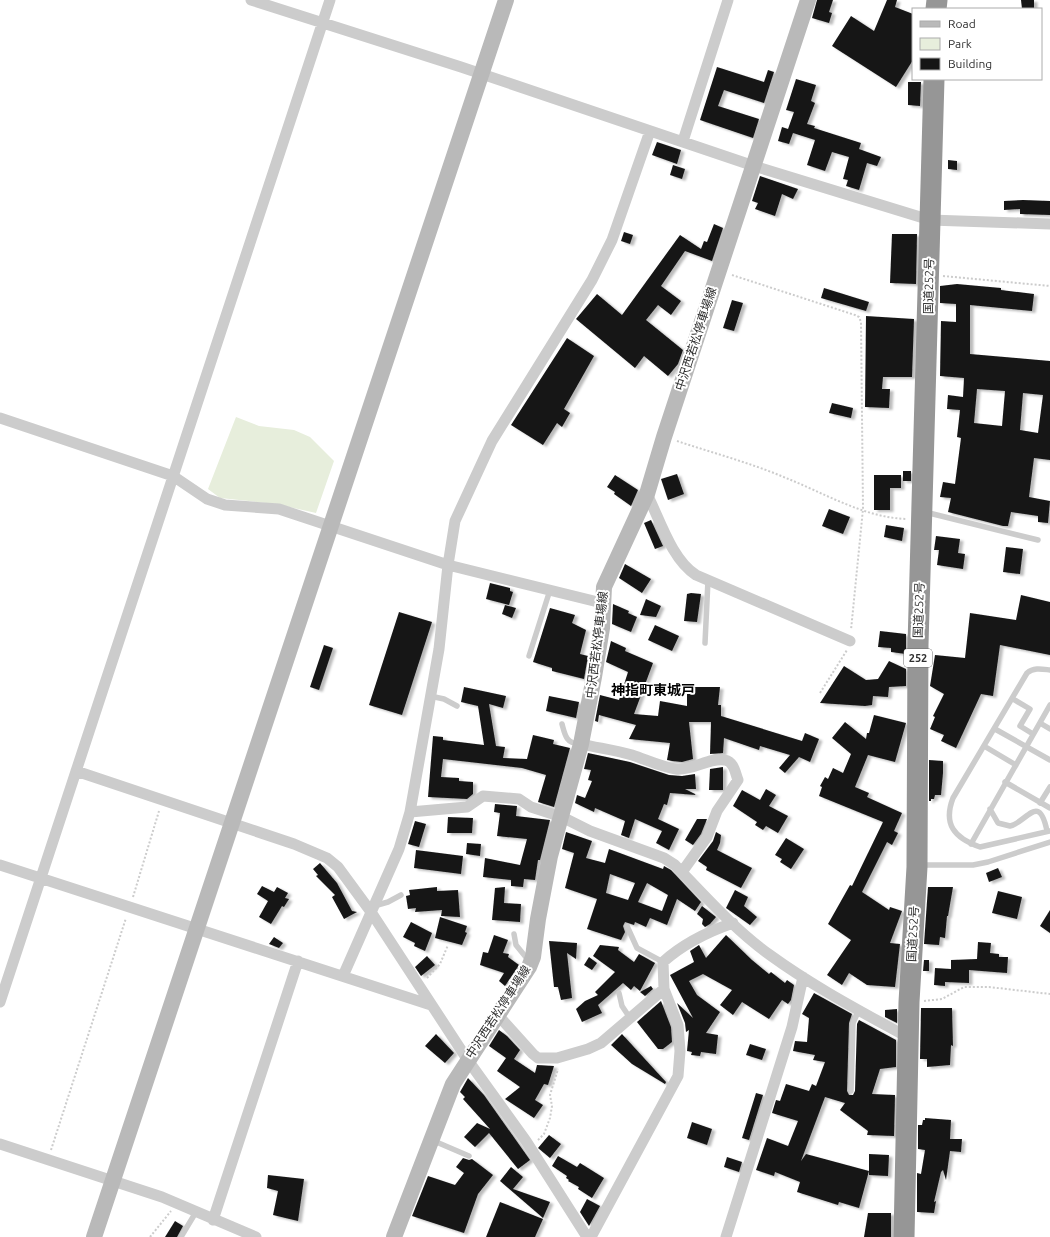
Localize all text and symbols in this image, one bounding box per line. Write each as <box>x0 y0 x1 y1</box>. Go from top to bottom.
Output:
legend <box>912 8 1042 80</box>
text: Road <box>948 17 976 30</box>
text: Park <box>948 37 972 50</box>
text: Building <box>948 57 992 70</box>
street label: 国道252号 <box>922 258 935 314</box>
street label: 中沢西若松停車場線 <box>673 285 718 392</box>
street label: 国道252号 <box>911 582 926 638</box>
street label: 中沢西若松停車場線 <box>583 591 610 699</box>
road number: 252 <box>904 649 932 667</box>
district label: 神指町東城戸 <box>611 682 695 698</box>
street label: 国道252号 <box>905 906 920 962</box>
street label: 中沢西若松停車場線 <box>463 963 532 1061</box>

